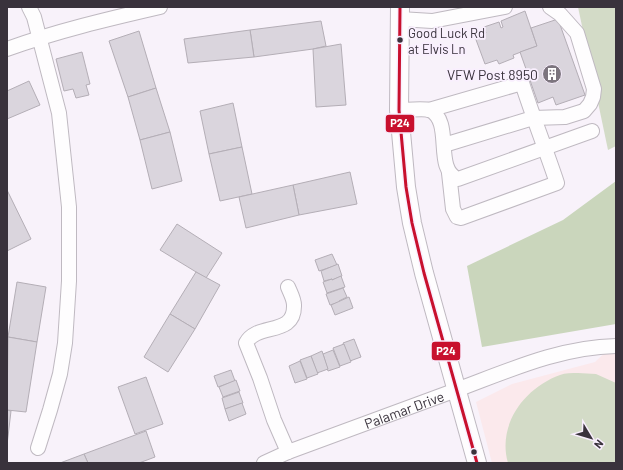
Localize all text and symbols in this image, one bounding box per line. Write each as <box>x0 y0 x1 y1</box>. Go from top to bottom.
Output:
place label: Good Luck Rd at Elvis Ln <box>408 25 485 57</box>
marker: Good Luck Rd at Elvis Ln <box>395 35 405 45</box>
building icon: VFW Post 8950 <box>541 63 563 85</box>
place label: VFW Post 8950 <box>447 66 538 83</box>
line badge: P24 <box>385 114 415 133</box>
text: P24 <box>390 116 410 129</box>
line badge: P24 <box>431 341 461 361</box>
text: P24 <box>436 344 456 357</box>
street label: Palamar Drive <box>362 387 446 432</box>
north arrow <box>571 418 611 458</box>
text: N <box>592 438 607 451</box>
unlabelled marker <box>469 447 479 457</box>

